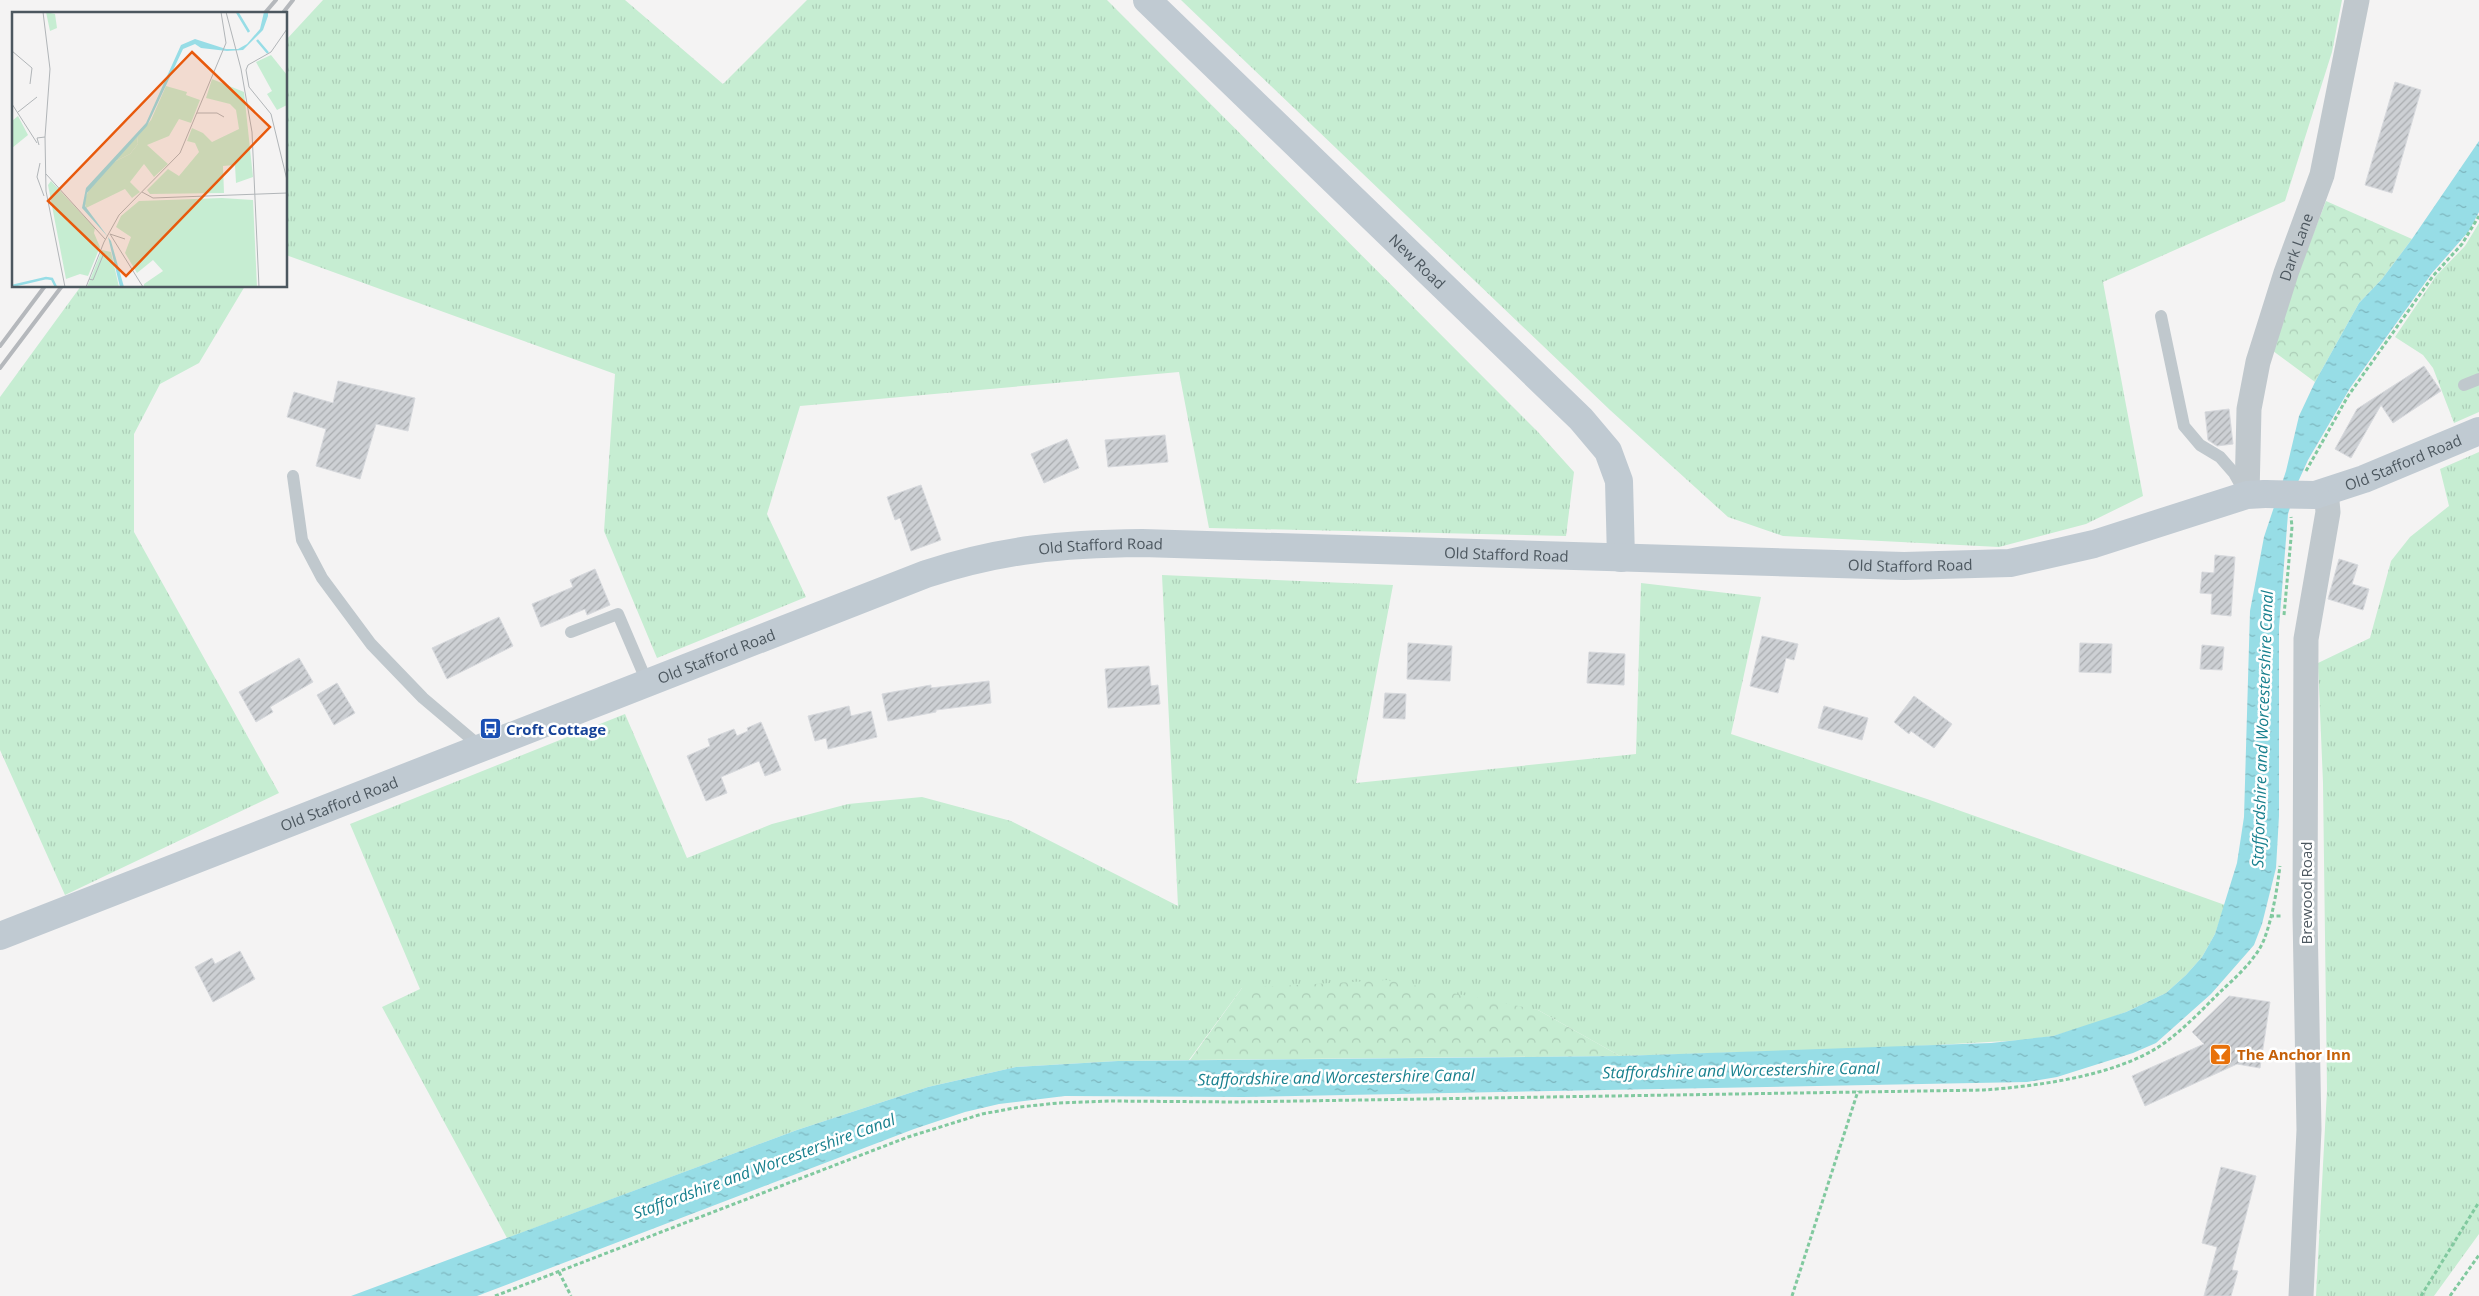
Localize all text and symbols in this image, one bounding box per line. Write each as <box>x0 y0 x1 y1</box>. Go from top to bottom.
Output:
inset map <box>12 12 288 288</box>
street label: Dark Lane <box>2274 210 2317 283</box>
street label: New Road <box>1385 229 1450 293</box>
street label: Old Stafford Road <box>2342 429 2465 495</box>
street label: Old Stafford Road <box>1037 533 1163 559</box>
street label: Old Stafford Road <box>1444 542 1569 566</box>
street label: Old Stafford Road <box>1848 554 1973 576</box>
water label: Staffordshire and Worcestershire Canal <box>2246 589 2278 868</box>
street label: Old Stafford Road <box>655 624 778 688</box>
bus stop icon: Croft Cottage <box>478 717 502 741</box>
place label: Croft Cottage <box>506 719 606 739</box>
street label: Old Stafford Road <box>277 771 401 835</box>
street label: Brewood Road <box>2296 842 2316 944</box>
bar icon: The Anchor Inn <box>2209 1042 2233 1066</box>
place label: The Anchor Inn <box>2237 1044 2351 1064</box>
water label: Staffordshire and Worcestershire Canal <box>1602 1057 1881 1083</box>
water label: Staffordshire and Worcestershire Canal <box>1197 1064 1476 1090</box>
water label: Staffordshire and Worcestershire Canal <box>630 1108 899 1224</box>

